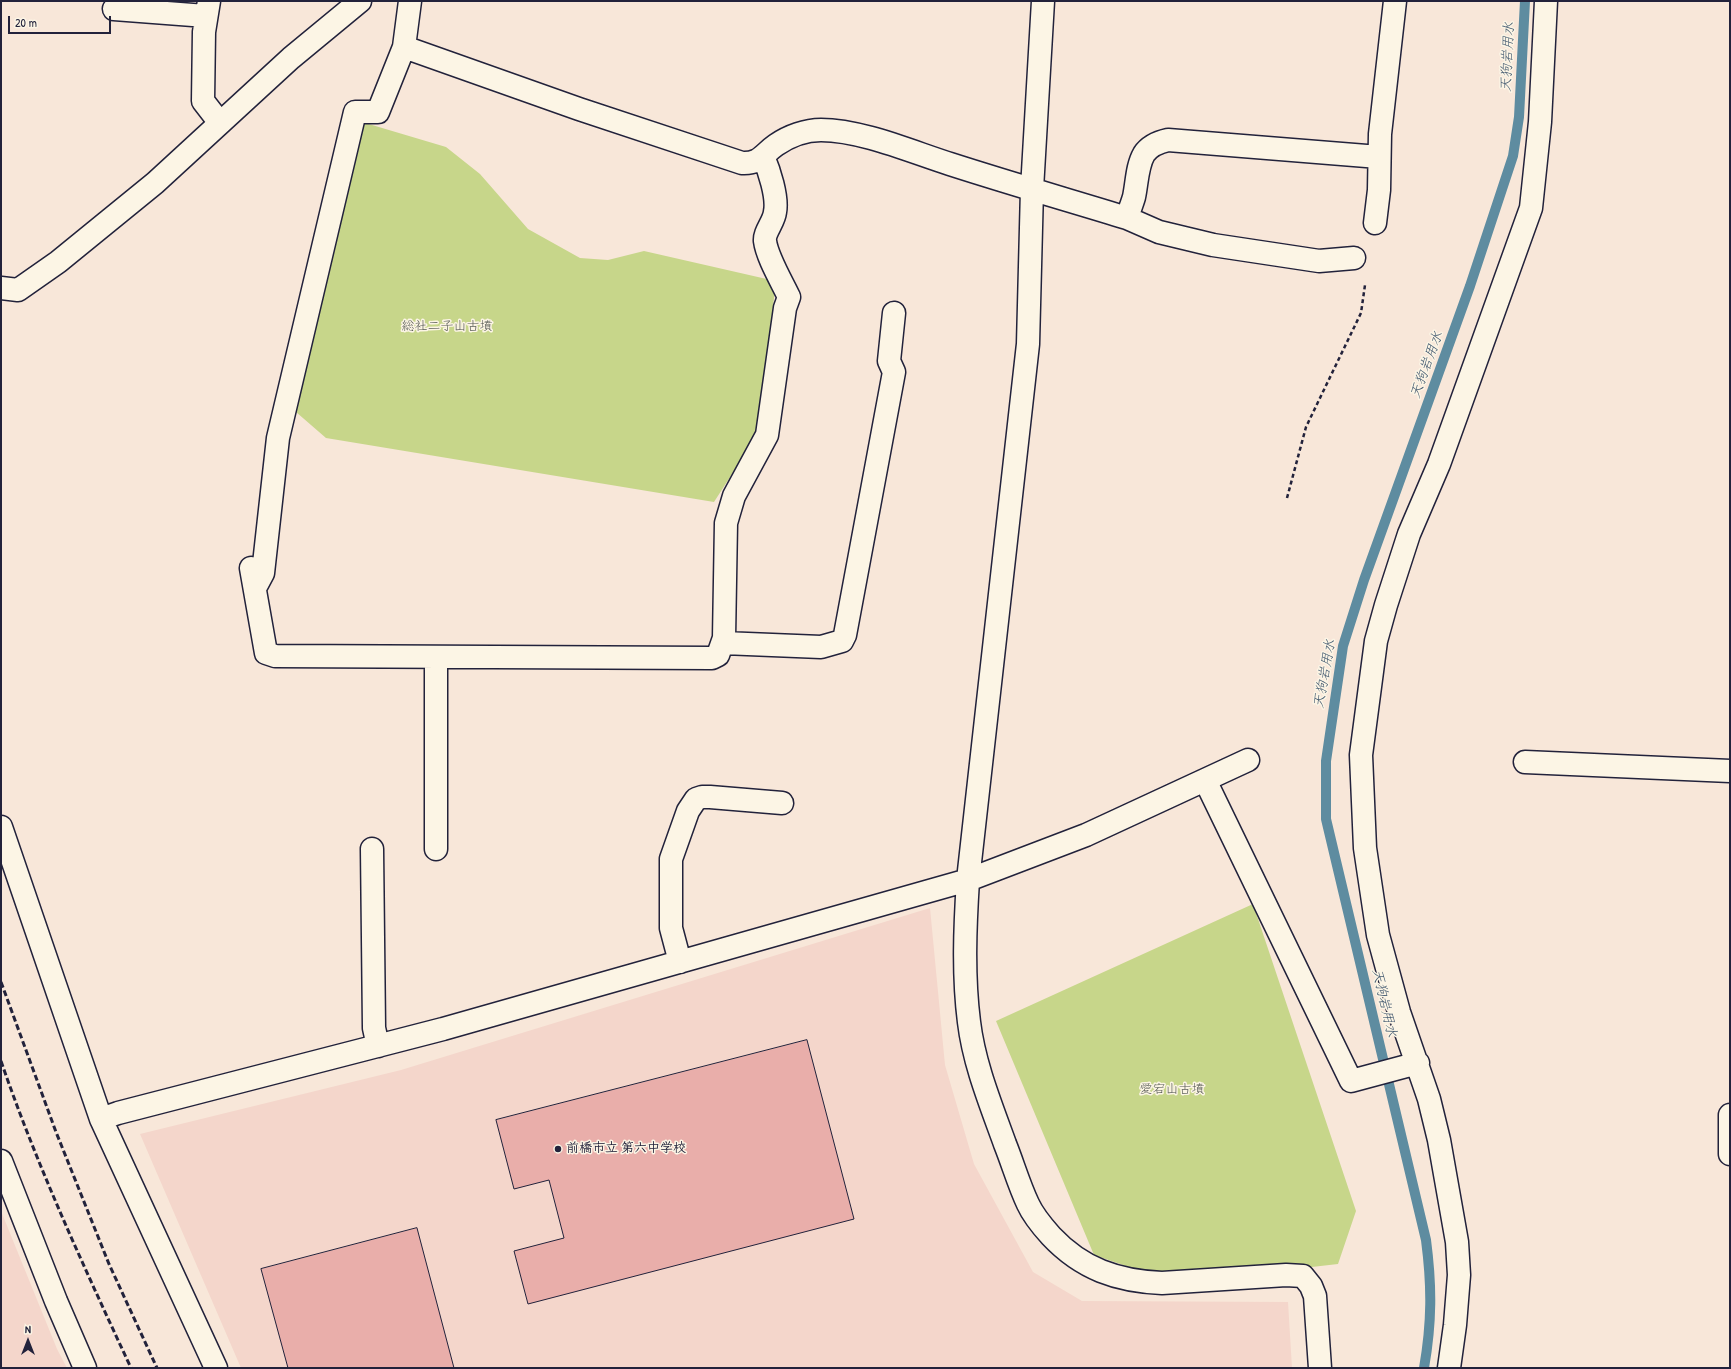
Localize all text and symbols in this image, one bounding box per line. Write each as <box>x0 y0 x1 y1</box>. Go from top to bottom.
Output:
scale bar <box>10 8 113 34</box>
text: 20 m <box>15 14 37 31</box>
water label: 天狗岩用水 <box>1498 22 1518 92</box>
park label: 総社二子山古墳 <box>402 319 492 335</box>
water label: 天狗岩用水 <box>1407 329 1447 401</box>
water label: 天狗岩用水 <box>1311 638 1339 710</box>
water label: 天狗岩用水 <box>1368 967 1400 1039</box>
park label: 愛宕山古墳 <box>1140 1082 1204 1098</box>
place label: 前橋市立 第六中学校 <box>566 1141 686 1157</box>
marker: 前橋市立 第六中学校 <box>553 1144 563 1154</box>
north arrow <box>8 1321 48 1361</box>
text: N <box>25 1322 31 1336</box>

